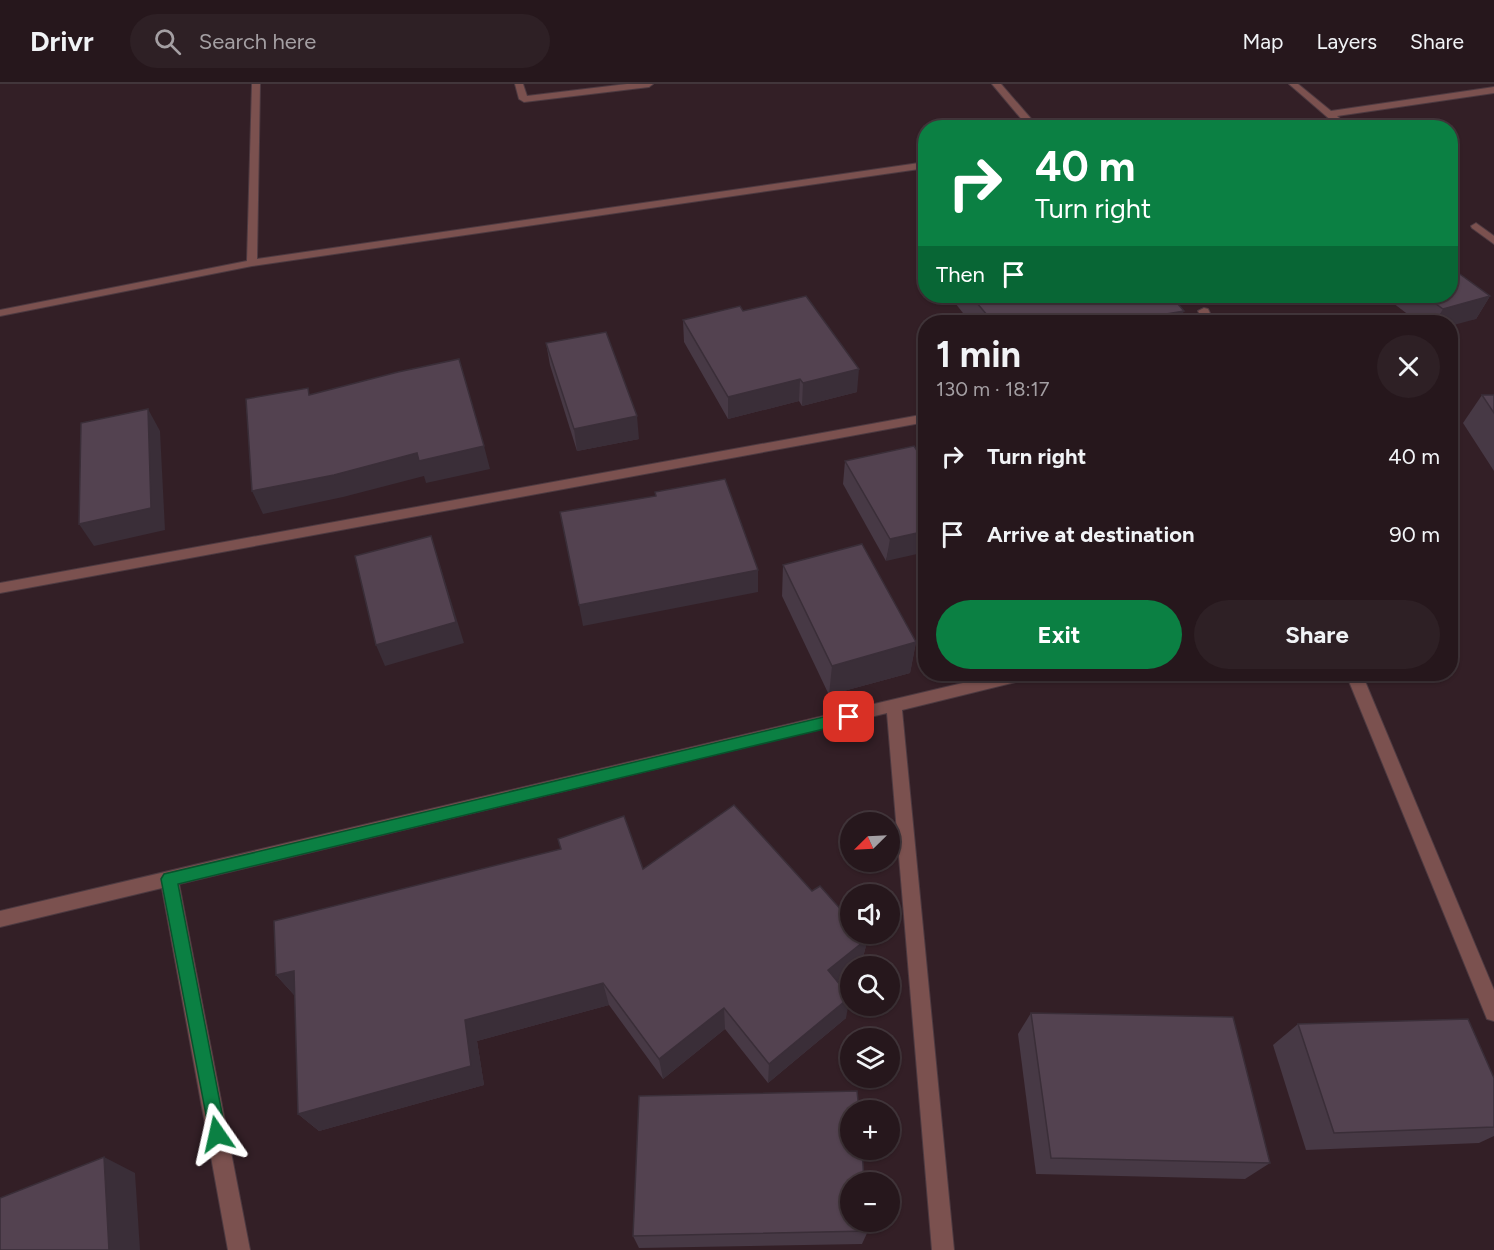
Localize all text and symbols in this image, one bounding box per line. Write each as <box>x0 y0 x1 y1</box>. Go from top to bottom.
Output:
search box <box>130 14 550 68</box>
text: Drivr <box>30 24 94 58</box>
icon: search <box>151 25 184 58</box>
text: Search here <box>199 28 316 55</box>
text: Map <box>1243 29 1283 54</box>
text: Layers <box>1316 29 1377 54</box>
text: Share <box>1410 29 1464 54</box>
text: 40 m <box>1035 141 1135 192</box>
icon: right <box>936 144 1014 222</box>
text: Turn right <box>1035 192 1151 225</box>
icon: arrive <box>997 258 1030 291</box>
text: Then <box>936 261 985 288</box>
text: 1 min <box>936 333 1021 376</box>
button: close <box>1377 335 1440 398</box>
text: 130 m · 18:17 <box>936 377 1049 401</box>
icon: right <box>936 440 969 473</box>
text: Turn right <box>987 443 1086 470</box>
text: 40 m <box>1388 443 1440 470</box>
icon: arrive <box>936 518 969 551</box>
text: Arrive at destination <box>987 521 1195 548</box>
text: 90 m <box>1389 521 1440 548</box>
button: Exit <box>936 600 1182 669</box>
button: Share <box>1194 600 1440 669</box>
pin <box>823 691 874 742</box>
icon: arrive <box>832 700 865 733</box>
north arrow <box>840 812 900 872</box>
map controls <box>840 812 900 1232</box>
button: sound <box>840 884 900 944</box>
button: search <box>840 956 900 1016</box>
button: layers <box>840 1028 900 1088</box>
button: + <box>840 1100 900 1160</box>
position arrow <box>185 1102 249 1166</box>
button: − <box>840 1172 900 1232</box>

